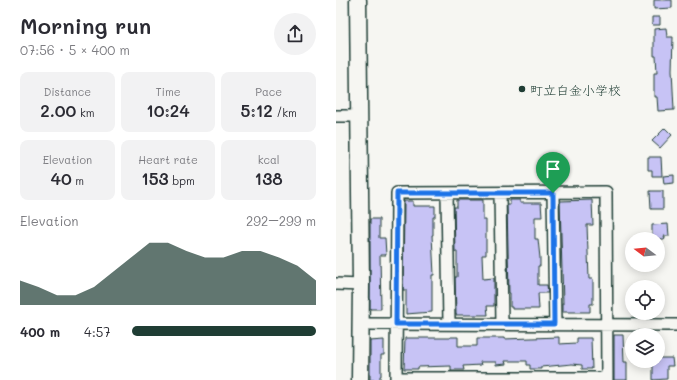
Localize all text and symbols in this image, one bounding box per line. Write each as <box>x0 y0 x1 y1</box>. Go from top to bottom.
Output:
text: Morning run <box>20 11 151 40</box>
button: share <box>274 13 316 55</box>
text: 07:56 · 5 × 400 m <box>20 41 130 58</box>
place label: 町立白金小学校 <box>530 81 621 98</box>
text: Distance <box>44 84 91 99</box>
text: Time <box>155 84 181 99</box>
text: Pace <box>255 84 282 99</box>
marker: 町立白金小学校 <box>517 84 527 94</box>
text: 2.00 <box>40 99 76 121</box>
text: 10:24 <box>146 99 190 121</box>
text: 5:12 <box>241 99 273 121</box>
text: km <box>76 105 95 120</box>
text: /km <box>273 105 297 120</box>
text: Elevation <box>43 152 92 167</box>
text: Heart rate <box>138 152 198 167</box>
text: kcal <box>258 152 280 167</box>
pin <box>536 152 570 193</box>
icon: arrive <box>542 158 564 180</box>
text: 40 <box>51 167 72 189</box>
text: 153 <box>141 167 169 189</box>
text: 138 <box>255 167 283 189</box>
text: m <box>72 173 84 188</box>
text: bpm <box>169 173 195 188</box>
text: Elevation <box>20 212 78 229</box>
text: 292–299 m <box>246 212 316 229</box>
north arrow <box>625 232 665 272</box>
map controls <box>625 232 665 368</box>
button: locate <box>625 280 665 320</box>
text: 400 m <box>20 323 60 340</box>
text: 4:57 <box>84 323 110 340</box>
button: layers <box>625 328 665 368</box>

